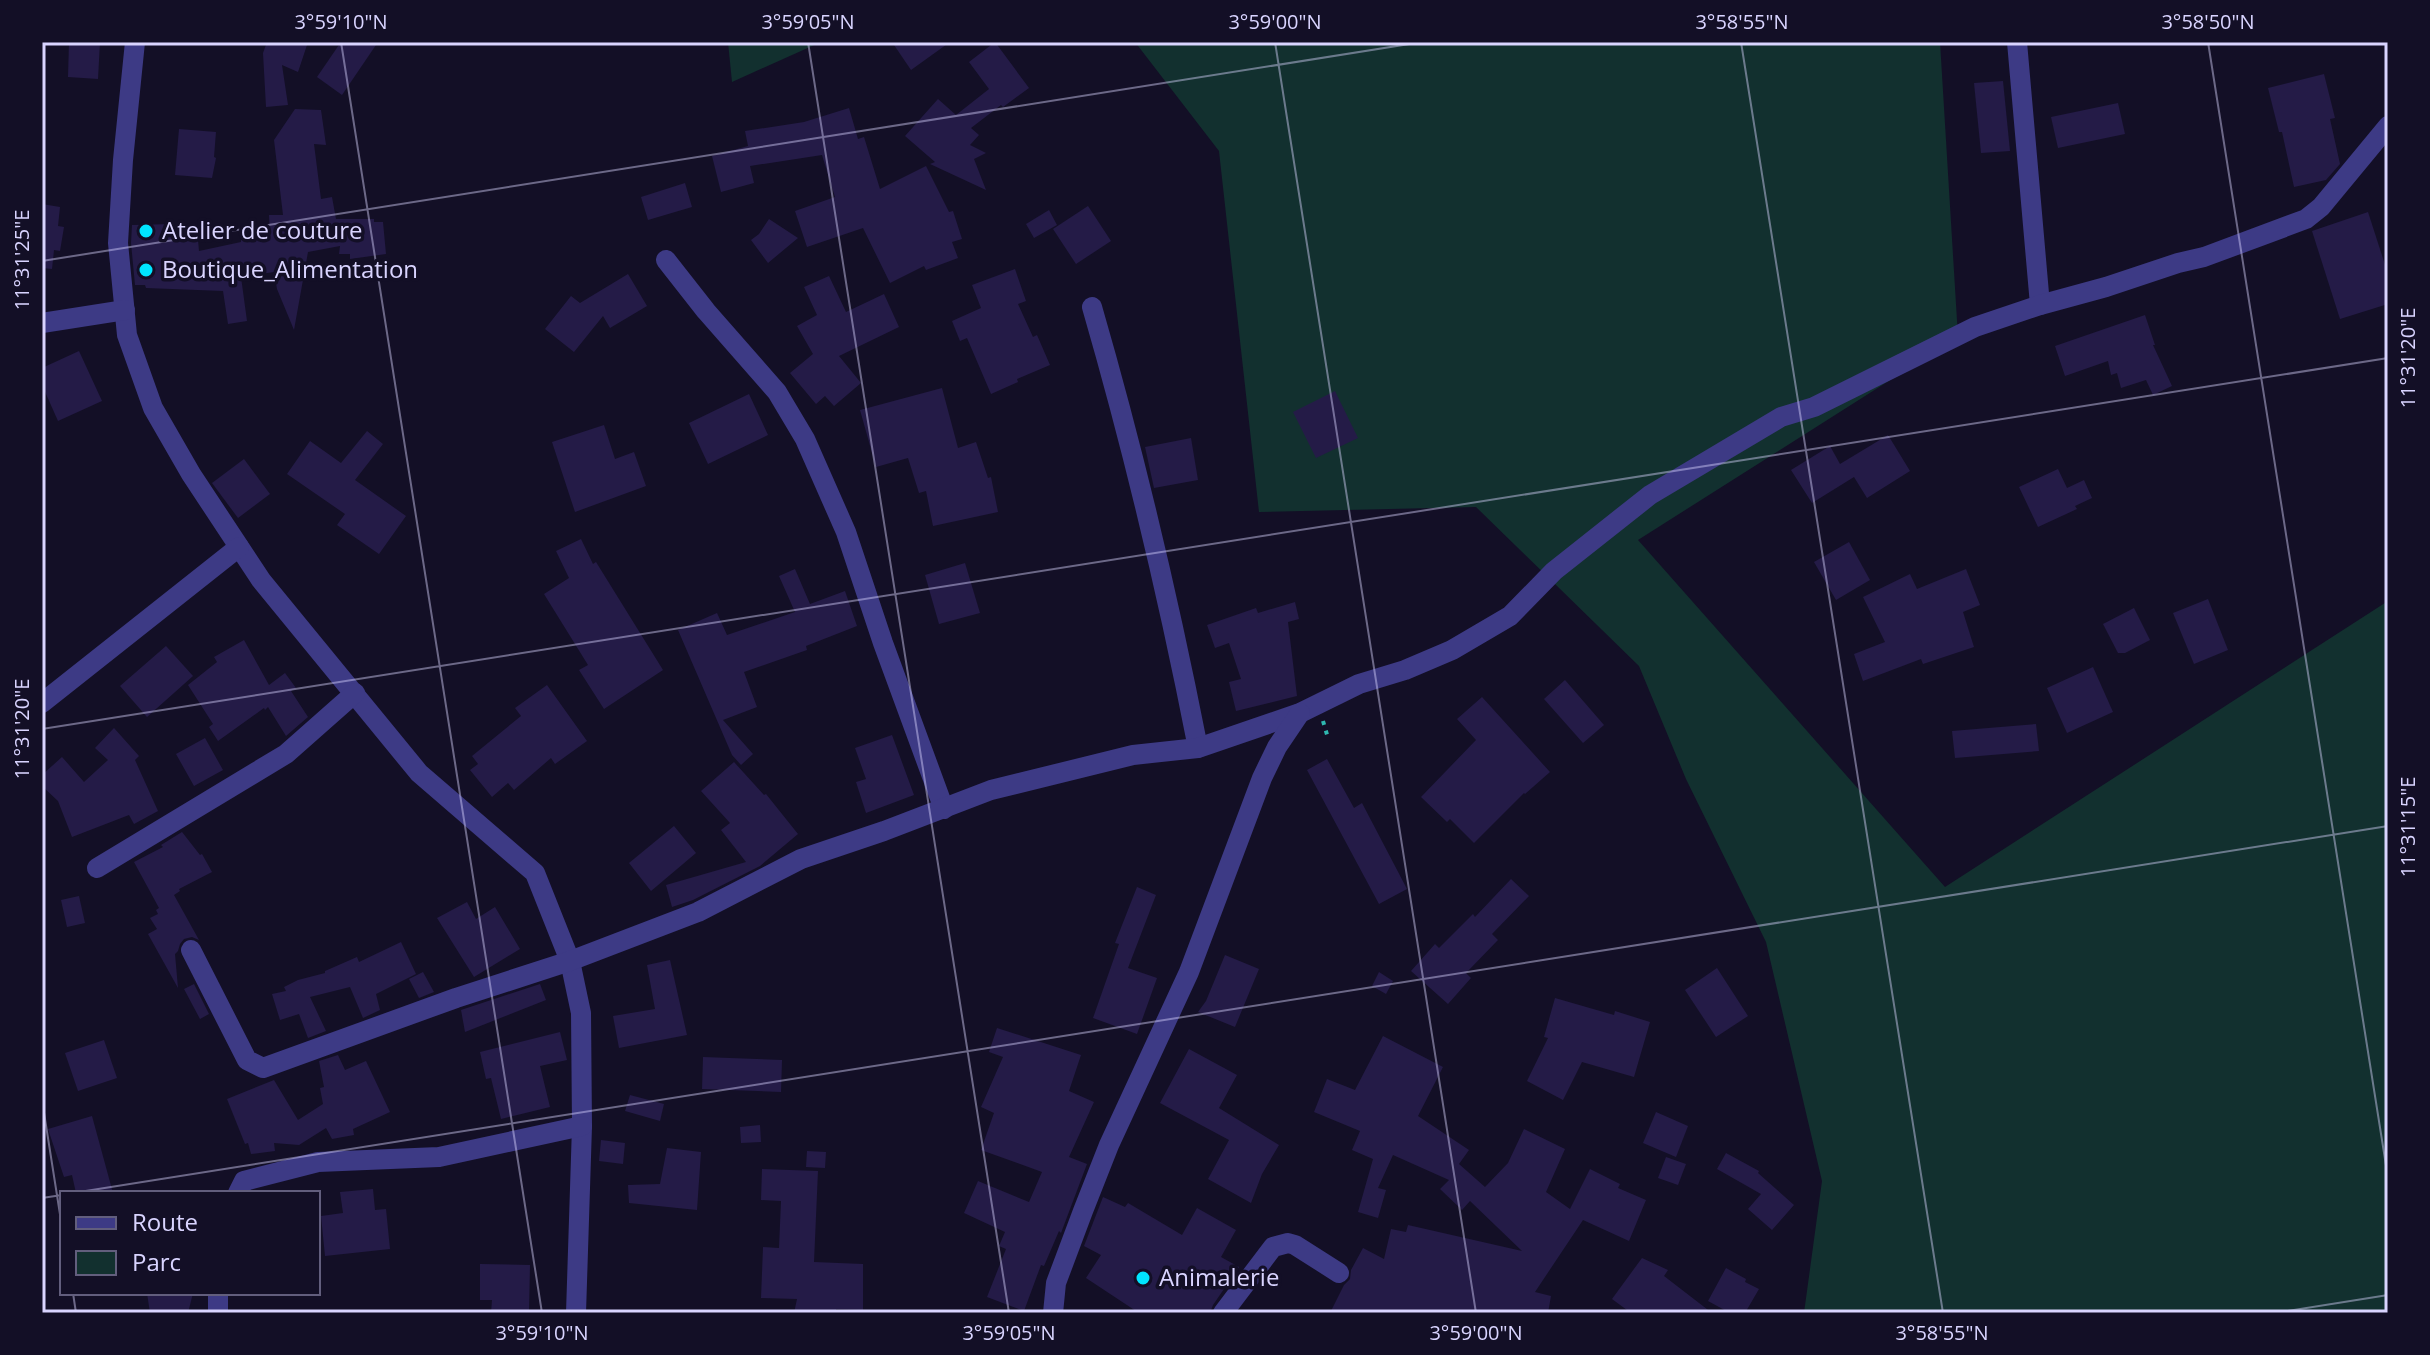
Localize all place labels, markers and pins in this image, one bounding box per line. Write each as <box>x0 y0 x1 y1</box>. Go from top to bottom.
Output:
place label: Atelier de couture <box>162 213 362 246</box>
marker: Atelier de couture <box>137 222 155 240</box>
place label: Boutique_Alimentation <box>162 252 418 285</box>
marker: Boutique_Alimentation <box>137 261 155 279</box>
place label: Animalerie <box>1159 1260 1279 1293</box>
marker: Animalerie <box>1134 1269 1152 1287</box>

